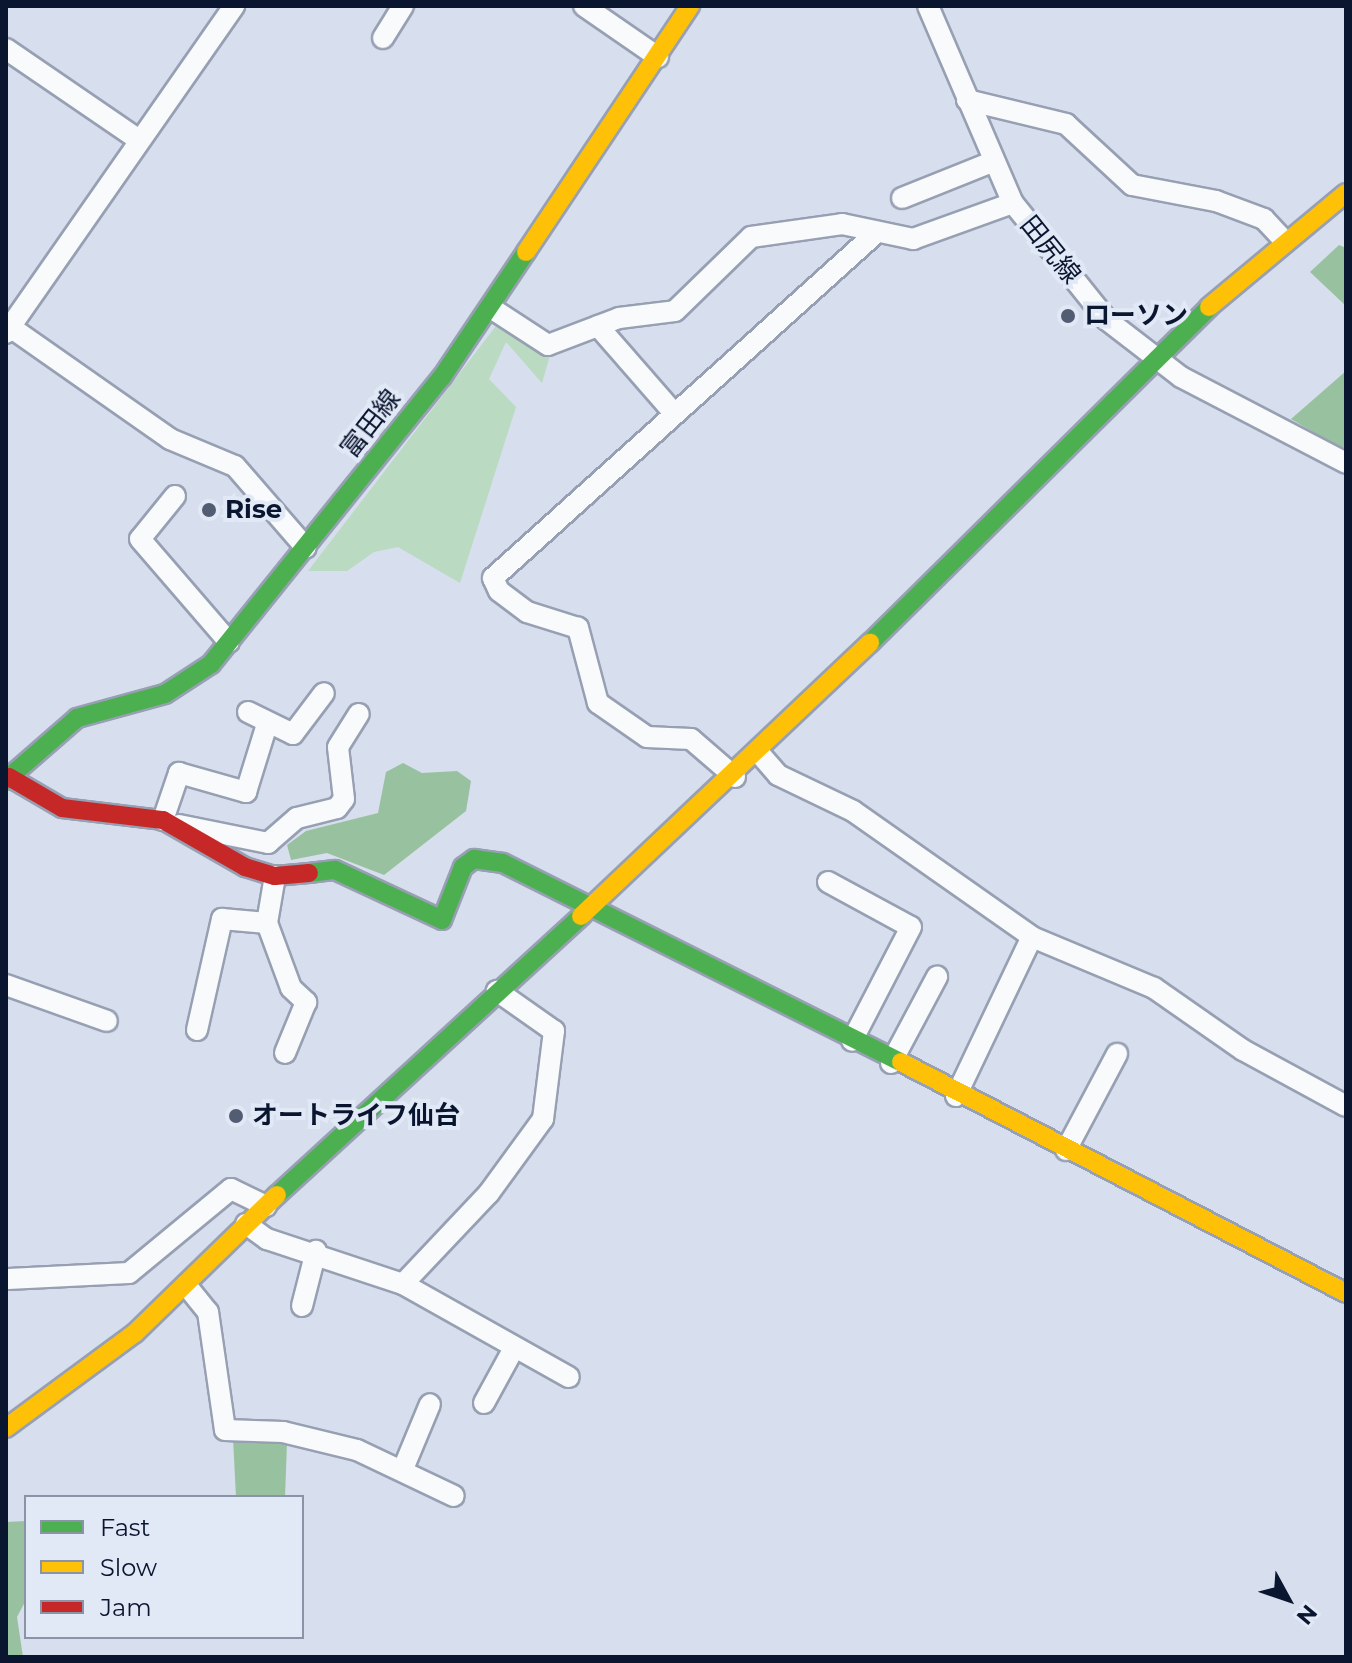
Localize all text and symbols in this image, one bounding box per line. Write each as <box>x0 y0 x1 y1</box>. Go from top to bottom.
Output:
street label: 田尻線 <box>1013 210 1087 290</box>
place label: ローソン <box>1084 300 1188 332</box>
marker: ローソン <box>1059 307 1077 325</box>
street label: 富田線 <box>335 384 407 464</box>
place label: Rise <box>225 494 282 526</box>
marker: Rise <box>200 501 218 519</box>
place label: オートライフ仙台 <box>252 1100 460 1132</box>
marker: オートライフ仙台 <box>227 1107 245 1125</box>
legend <box>24 1495 304 1639</box>
text: Fast <box>100 1513 150 1542</box>
text: Slow <box>100 1553 157 1582</box>
north arrow <box>1248 1559 1328 1639</box>
text: Jam <box>100 1593 152 1622</box>
text: N <box>1291 1599 1323 1630</box>

